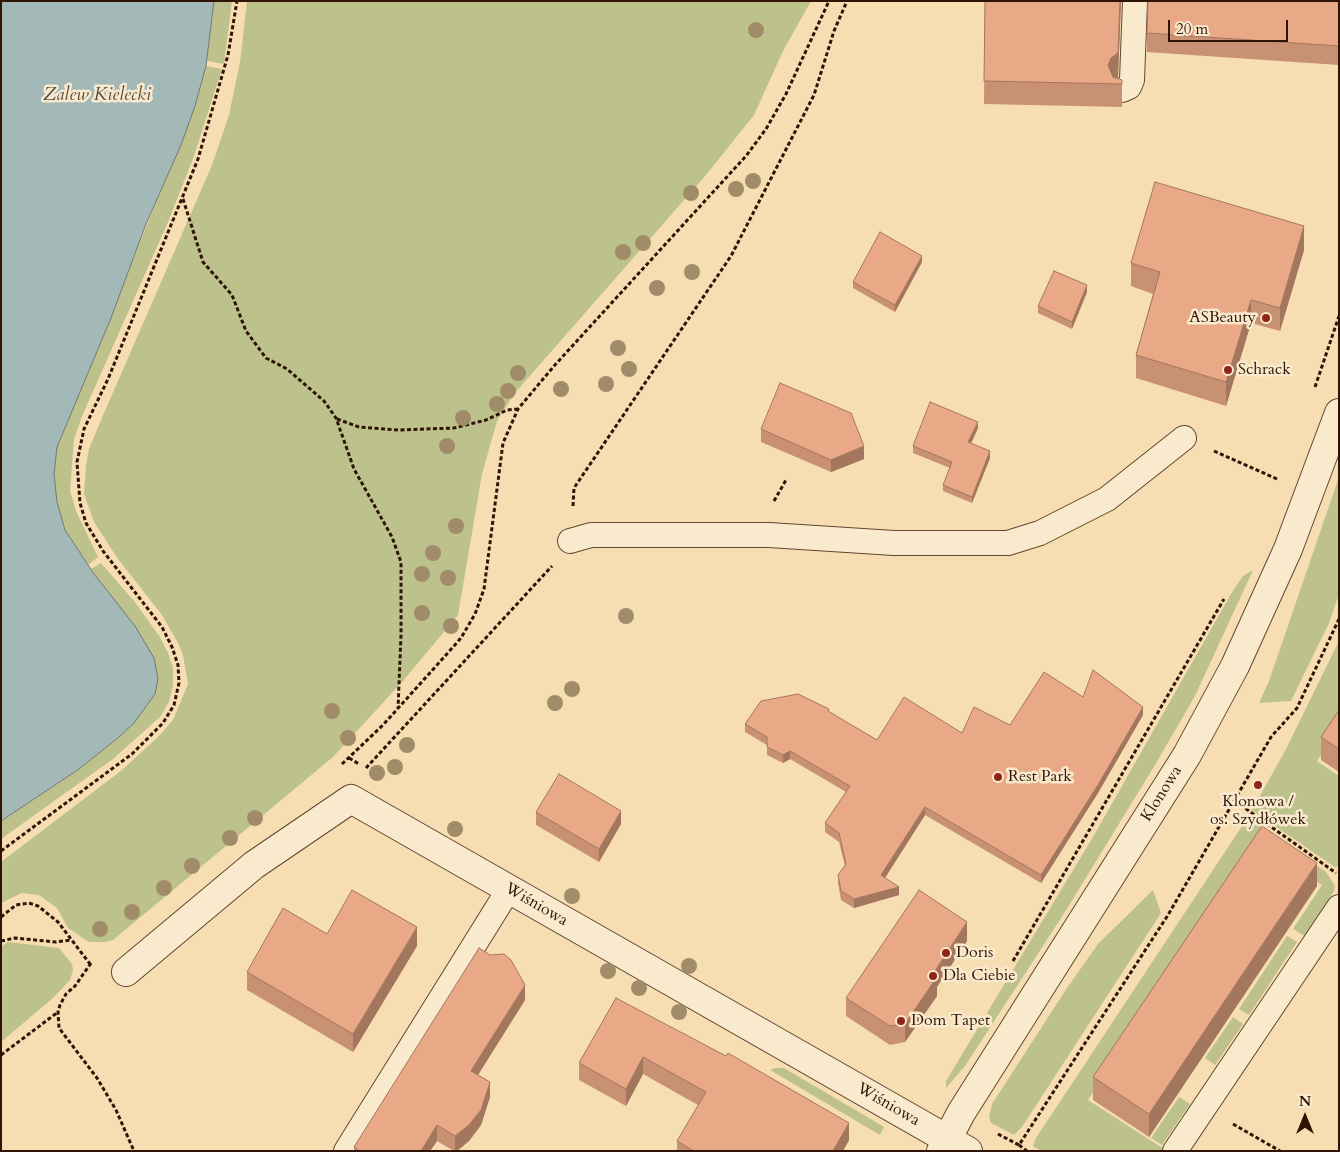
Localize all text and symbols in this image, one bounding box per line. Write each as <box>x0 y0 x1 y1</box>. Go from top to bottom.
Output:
scale bar <box>1170 10 1290 42</box>
text: 20 m <box>1176 19 1208 39</box>
water label: Zalew Kielecki <box>43 85 151 107</box>
place label: ASBeauty <box>1189 308 1256 328</box>
marker: ASBeauty <box>1260 312 1272 324</box>
place label: Schrack <box>1238 360 1291 380</box>
marker: Schrack <box>1222 364 1234 376</box>
street label: Klonowa <box>1137 763 1187 825</box>
place label: Rest Park <box>1008 767 1072 787</box>
marker: Rest Park <box>992 771 1004 783</box>
marker: Klonowa / os. Szydłówek <box>1252 779 1264 791</box>
place label: Klonowa / os. Szydłówek <box>1210 792 1306 830</box>
street label: Wiśniowa <box>501 879 571 931</box>
place label: Doris <box>956 943 993 963</box>
marker: Doris <box>940 947 952 959</box>
place label: Dla Ciebie <box>943 966 1016 986</box>
marker: Dla Ciebie <box>927 970 939 982</box>
place label: Dom Tapet <box>911 1011 990 1031</box>
marker: Dom Tapet <box>895 1015 907 1027</box>
street label: Wiśniowa <box>853 1079 923 1131</box>
north arrow <box>1280 1092 1330 1142</box>
text: N <box>1299 1092 1311 1111</box>

